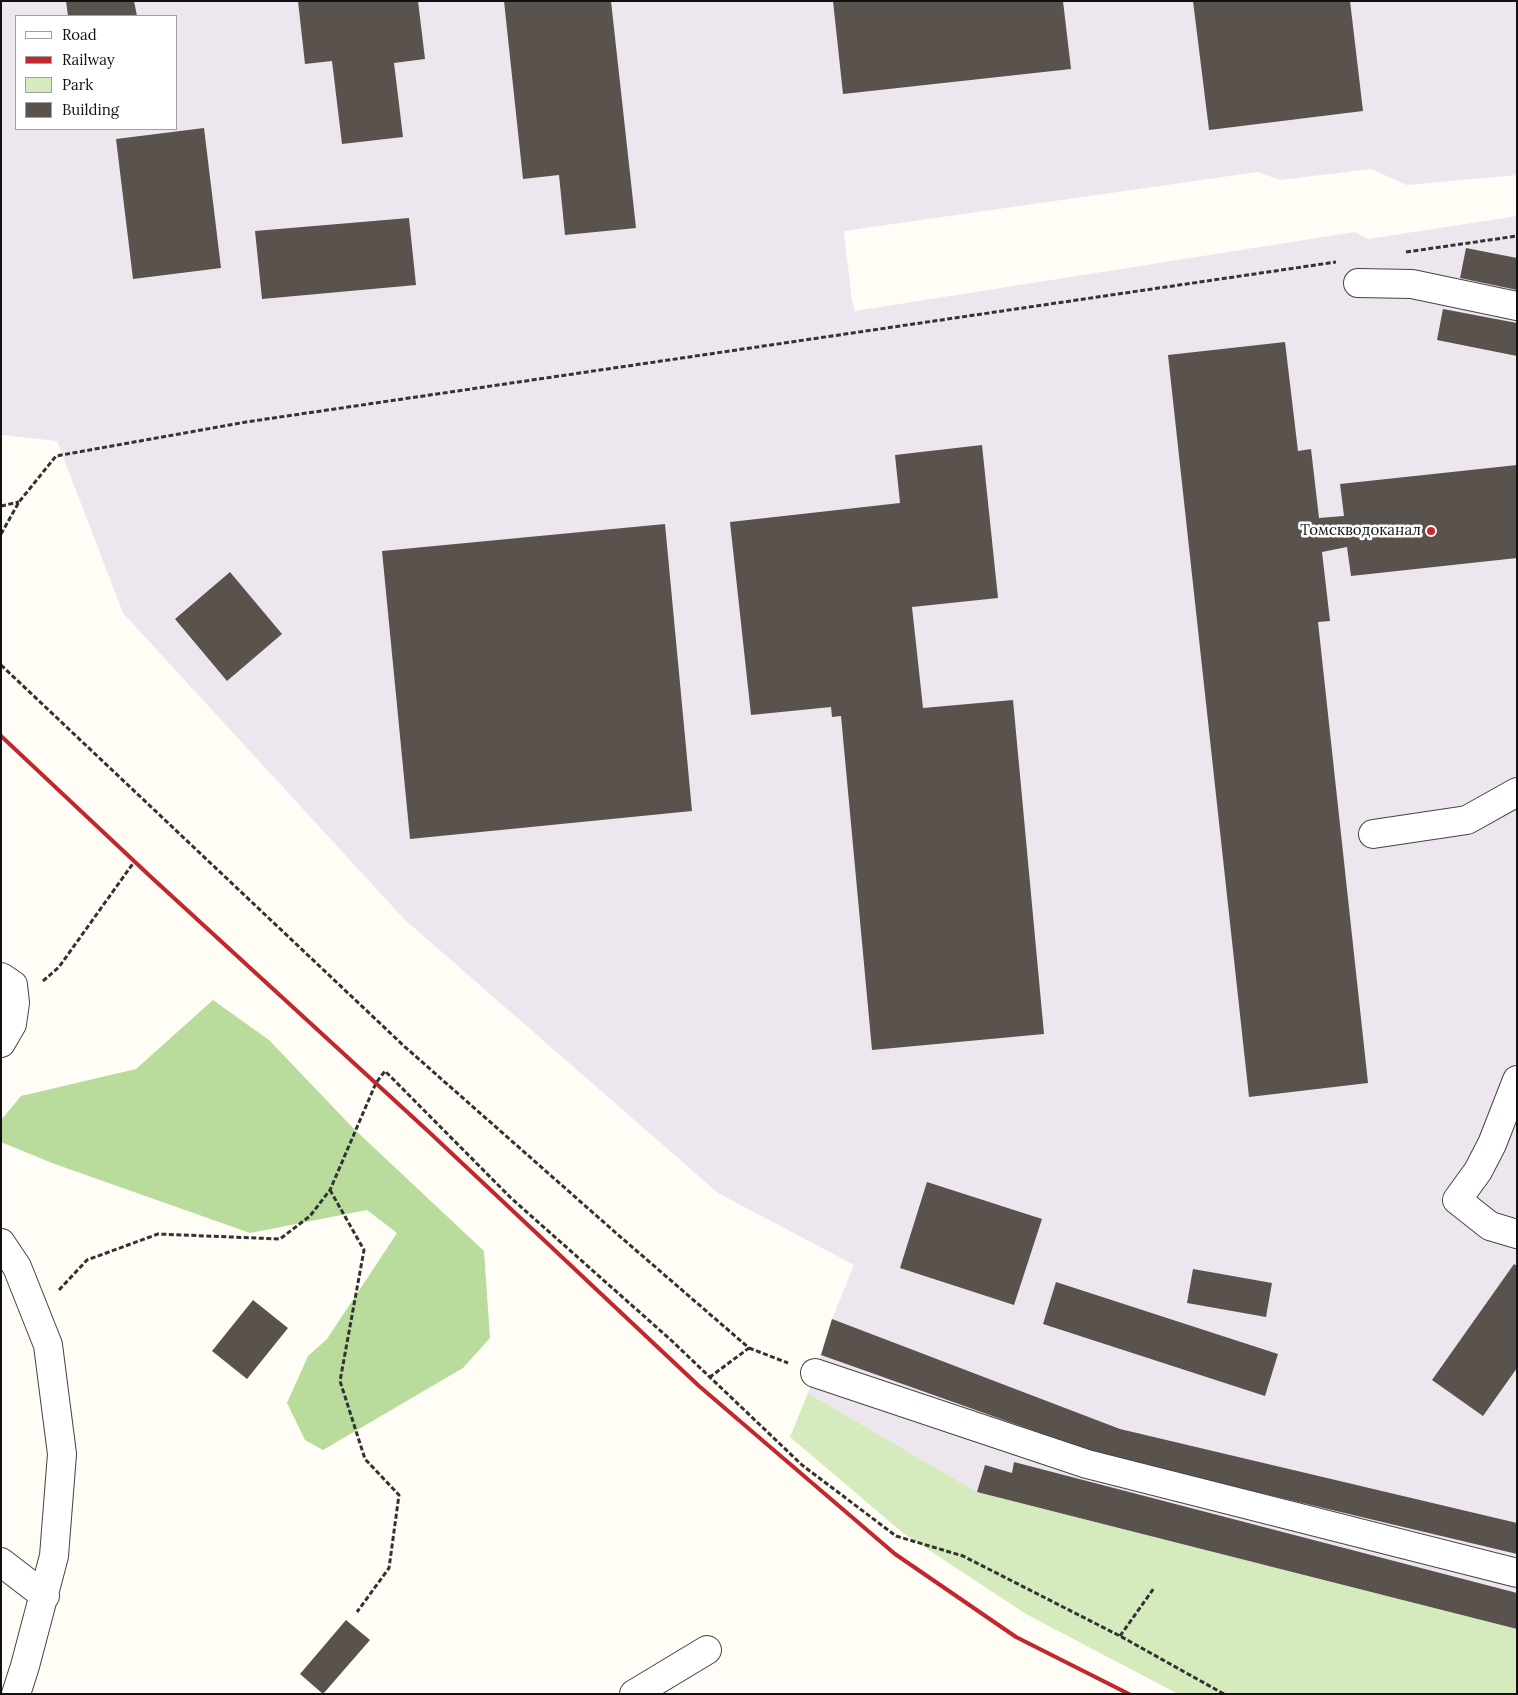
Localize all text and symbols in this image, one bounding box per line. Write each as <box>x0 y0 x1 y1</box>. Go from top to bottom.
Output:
legend <box>15 15 178 130</box>
text: Road <box>62 25 97 44</box>
text: Railway <box>62 50 115 69</box>
text: Park <box>62 75 93 94</box>
text: Building <box>62 100 119 119</box>
place label: Томскводоканал <box>1300 522 1421 540</box>
marker: Томскводоканал <box>1425 525 1437 537</box>

